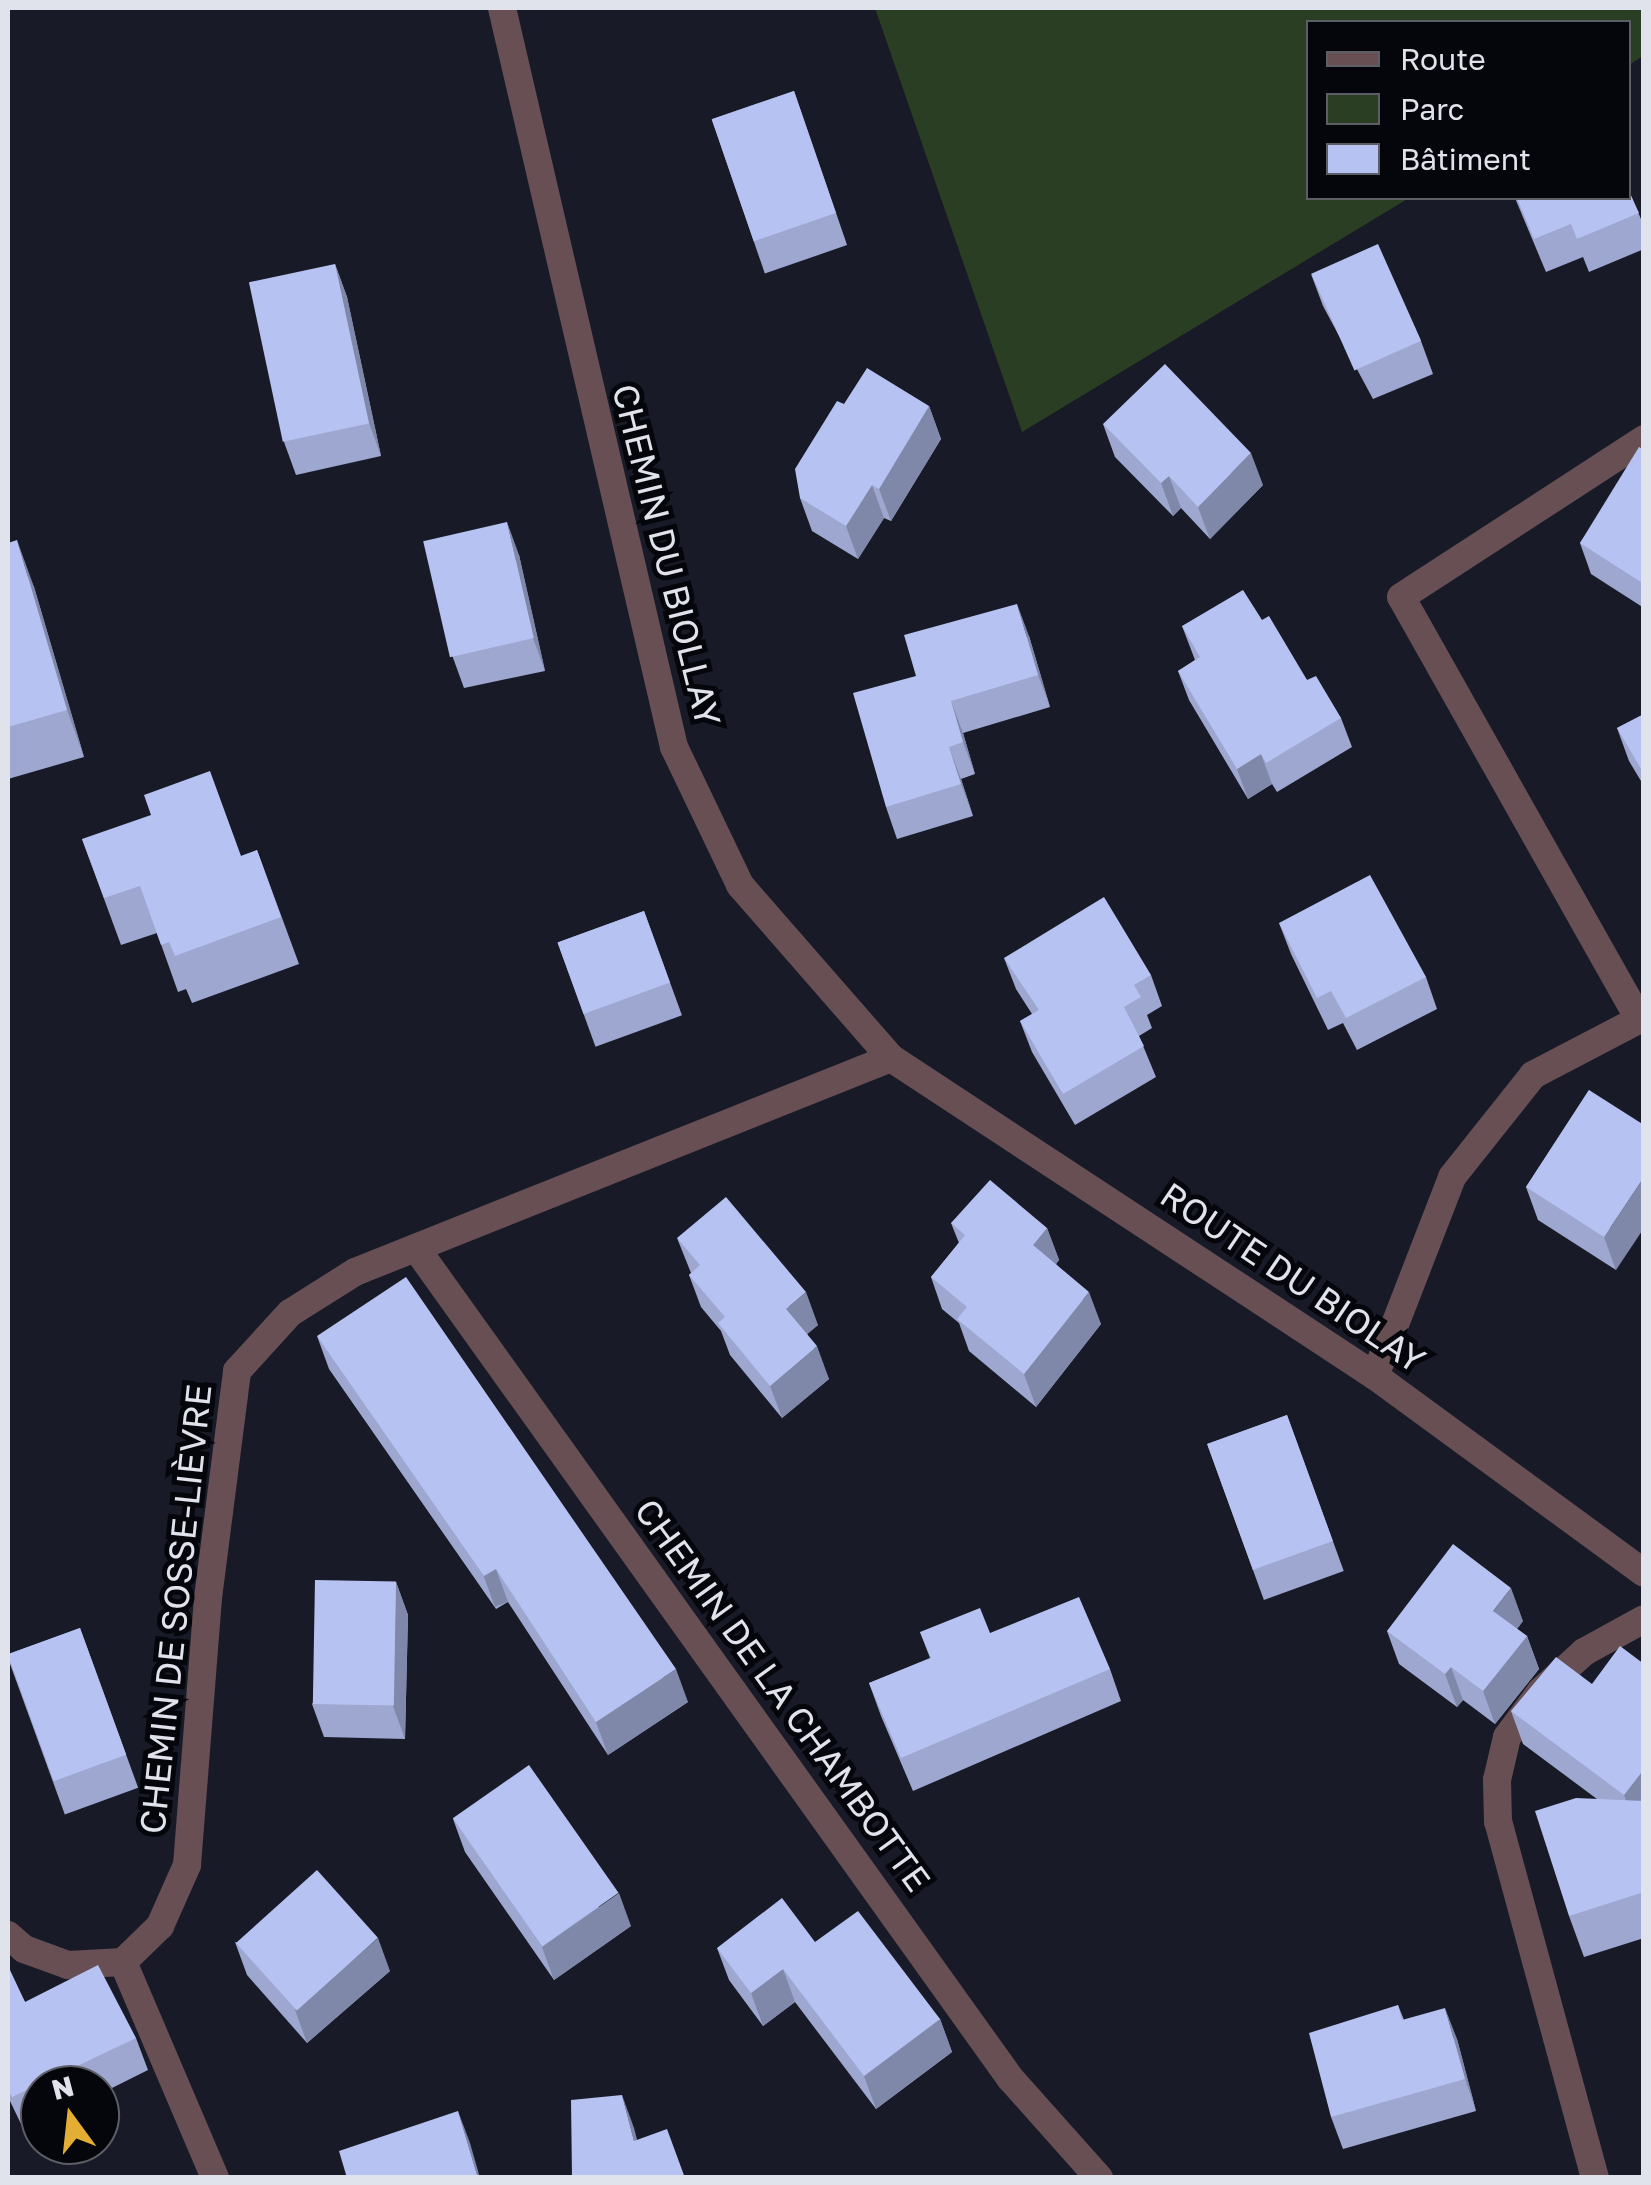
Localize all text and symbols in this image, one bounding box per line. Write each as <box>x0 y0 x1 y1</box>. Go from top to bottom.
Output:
legend <box>1306 20 1631 200</box>
text: Route <box>1400 41 1486 77</box>
text: Parc <box>1400 91 1464 127</box>
text: Bâtiment <box>1400 141 1531 177</box>
street label: CHEMIN DU BIOLLAY <box>604 380 730 730</box>
street label: ROUTE DU BIOLAY <box>1153 1173 1433 1381</box>
street label: CHEMIN DE SOSSE-LIÈVRE <box>131 1382 219 1836</box>
street label: CHEMIN DE LA CHAMBOTTE <box>627 1491 939 1899</box>
north arrow <box>20 2065 120 2165</box>
text: N <box>48 2069 77 2106</box>

